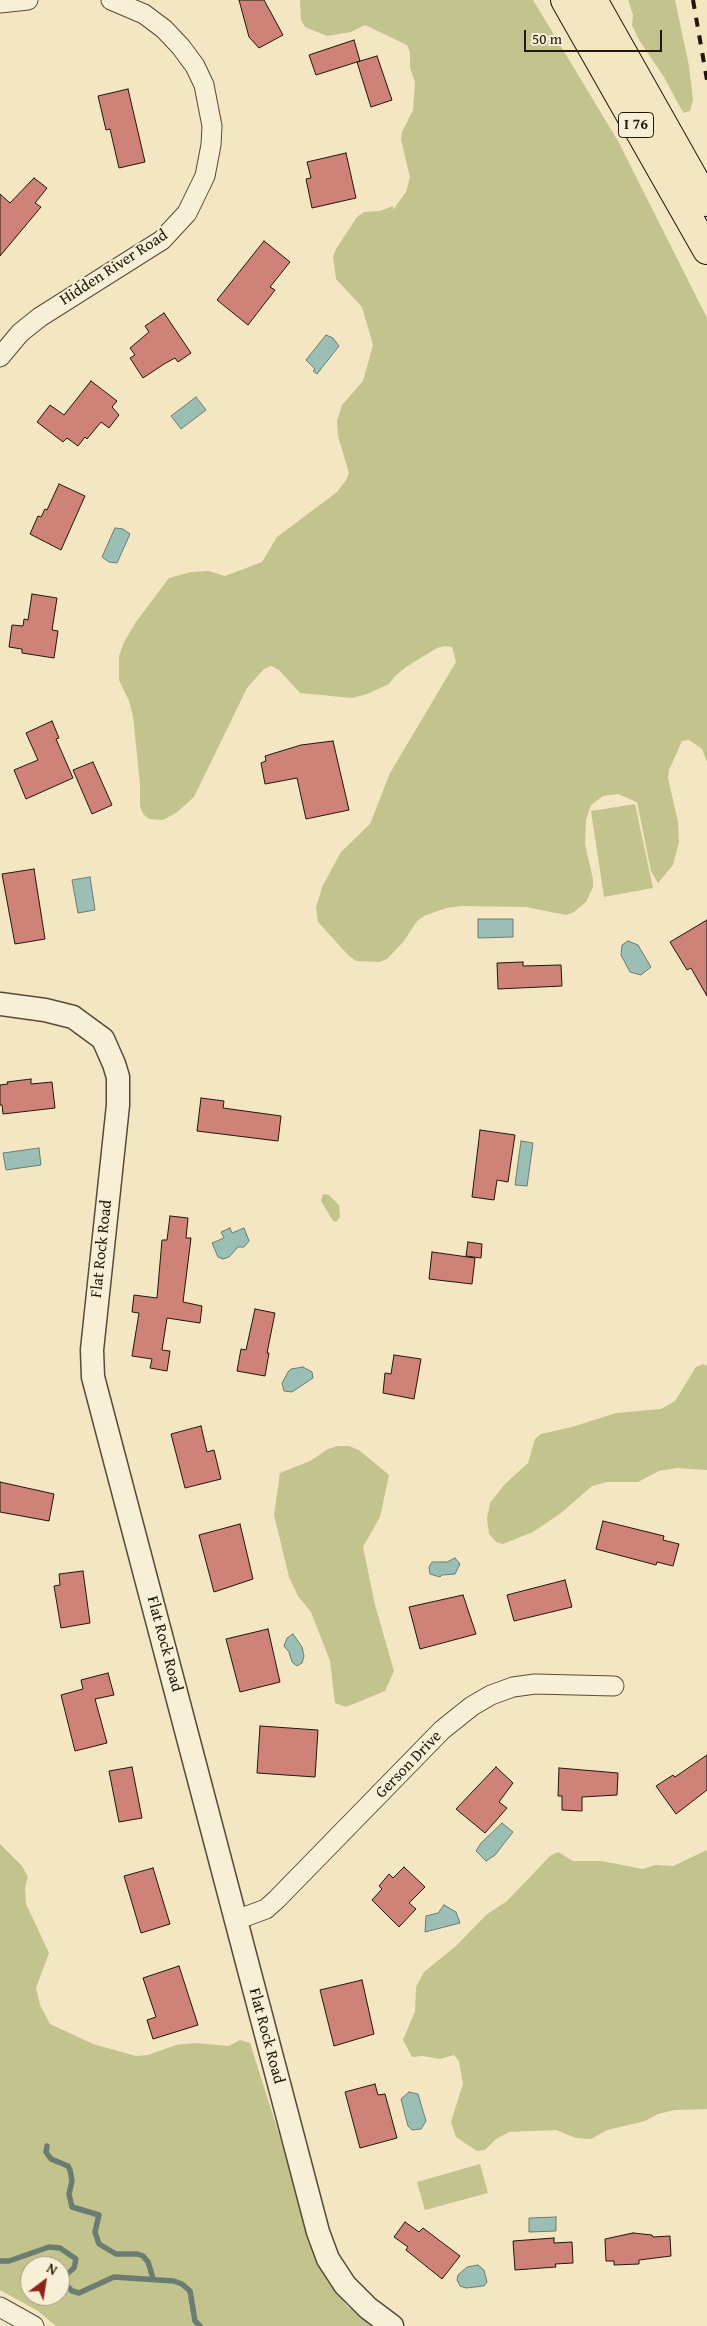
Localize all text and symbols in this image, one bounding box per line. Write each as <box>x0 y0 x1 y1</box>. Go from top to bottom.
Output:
scale bar <box>527 20 664 52</box>
text: 50 m <box>532 28 562 49</box>
road number: I 76 <box>618 112 654 138</box>
street label: Hidden River Road <box>57 226 171 310</box>
street label: Flat Rock Road <box>87 1199 117 1299</box>
street label: Flat Rock Road <box>142 1594 186 1694</box>
street label: Gerson Drive <box>372 1727 446 1803</box>
street label: Flat Rock Road <box>244 1986 288 2086</box>
north arrow <box>20 2256 70 2306</box>
text: N <box>43 2258 61 2280</box>

